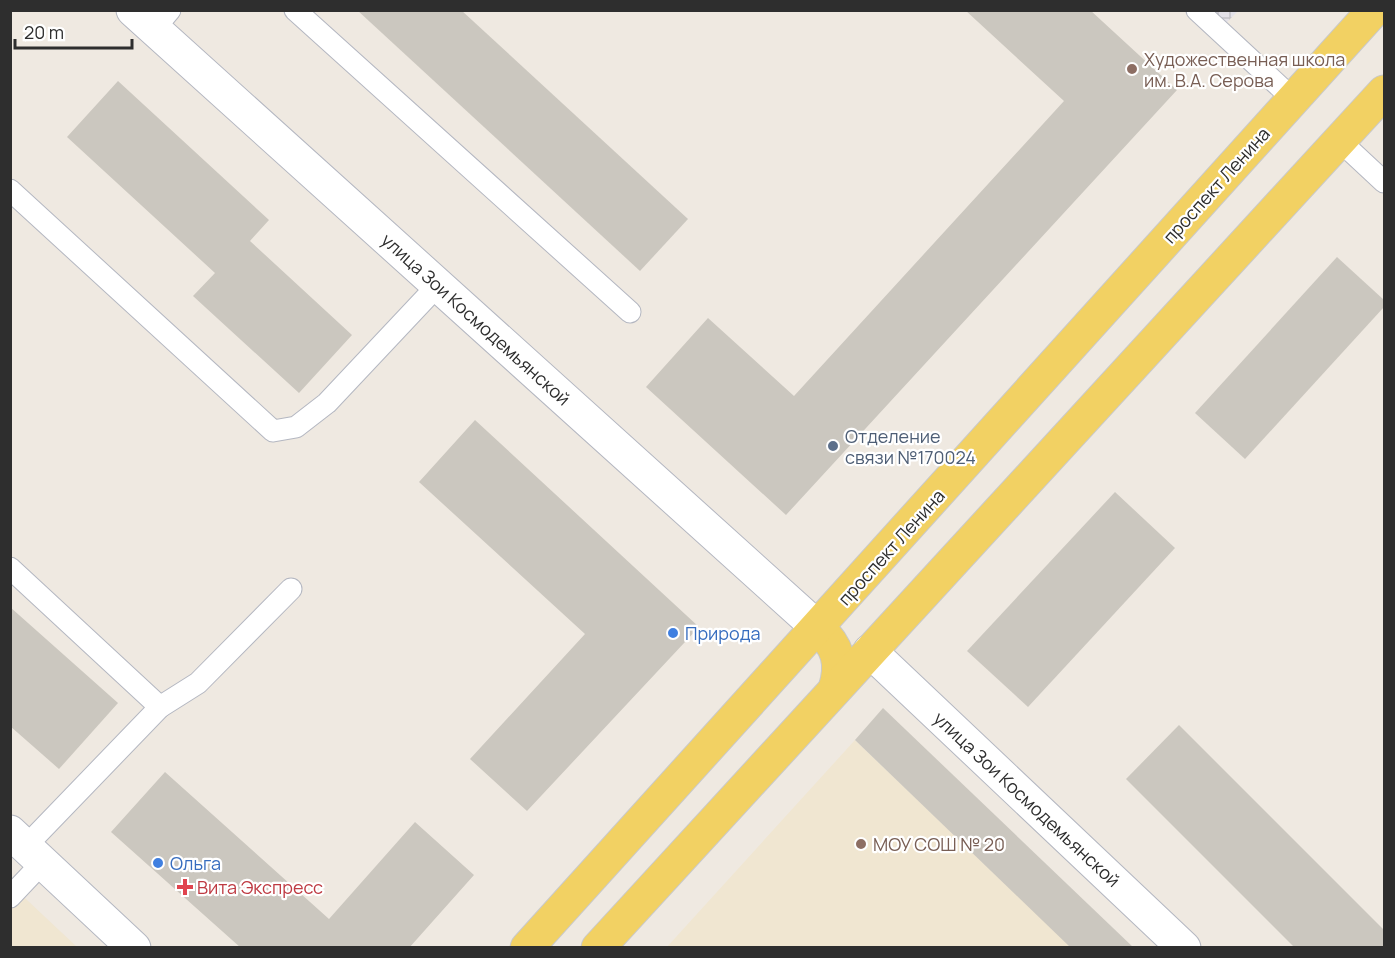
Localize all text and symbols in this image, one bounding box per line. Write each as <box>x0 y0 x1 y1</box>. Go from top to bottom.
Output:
scale bar <box>15 12 132 50</box>
text: 20 m <box>24 20 64 44</box>
place label: Художественная школа им. В.А. Серова <box>1144 47 1345 92</box>
marker: Художественная школа им. В.А. Серова <box>1125 62 1139 76</box>
street label: проспект Ленина <box>1157 122 1275 248</box>
street label: улица Зои Космодемьянской <box>376 228 576 410</box>
place label: Отделение связи №170024 <box>845 424 976 469</box>
marker: Отделение связи №170024 <box>826 439 840 453</box>
street label: проспект Ленина <box>832 484 950 610</box>
place label: Природа <box>685 621 760 645</box>
marker: Природа <box>666 626 680 640</box>
street label: улица Зои Космодемьянской <box>929 706 1125 892</box>
place label: МОУ СОШ № 20 <box>873 832 1005 856</box>
marker: МОУ СОШ № 20 <box>854 837 868 851</box>
place label: Ольга <box>170 851 221 875</box>
marker: Ольга <box>151 856 165 870</box>
place label: Вита Экспресс <box>197 875 323 899</box>
marker: Вита Экспресс <box>178 880 192 894</box>

